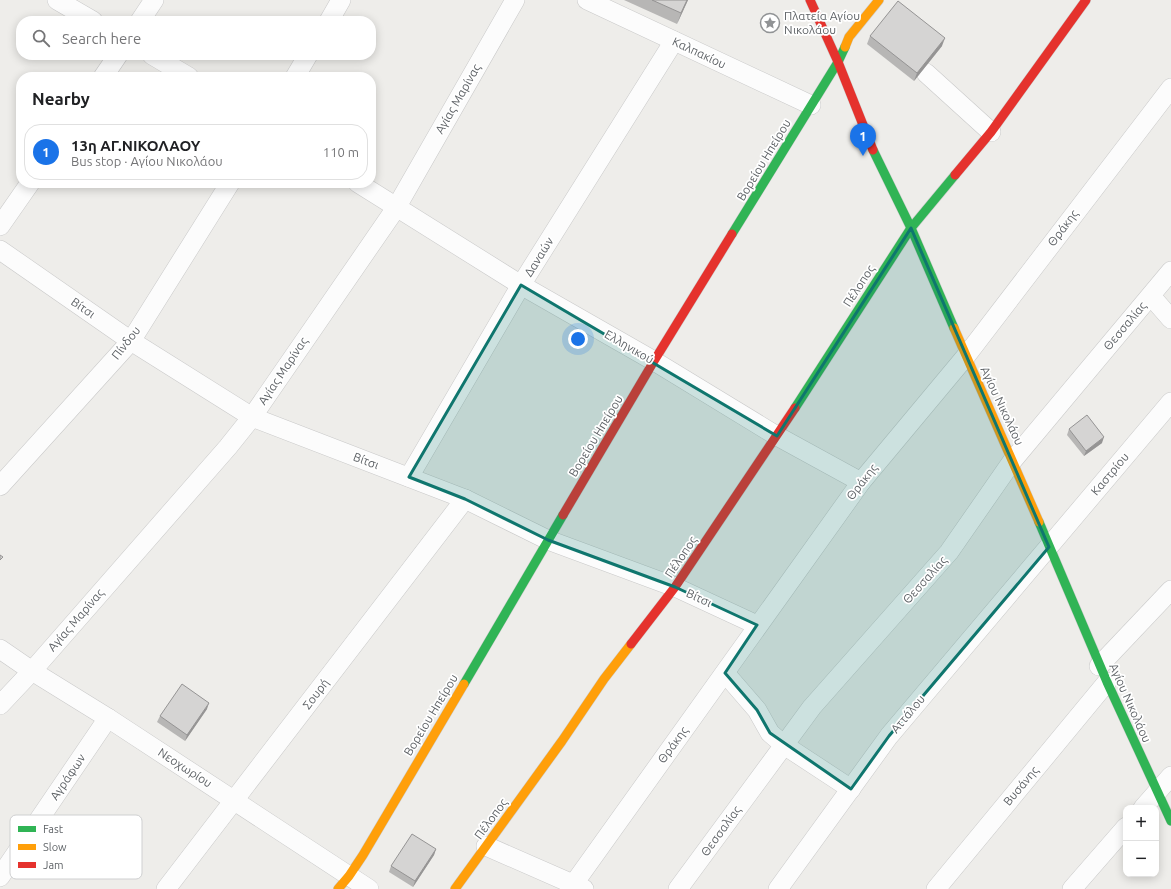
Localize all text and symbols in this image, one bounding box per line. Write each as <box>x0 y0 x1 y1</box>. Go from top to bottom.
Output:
place label: Πλατεία Αγίου Νικολάου <box>784 9 860 36</box>
place icon: Πλατεία Αγίου Νικολάου <box>759 12 781 34</box>
search box <box>16 16 376 60</box>
icon: search <box>30 27 52 49</box>
text: Search here <box>62 30 141 47</box>
street label: Καλπακίου <box>670 34 728 71</box>
street label: Αγίας Μαρίνας <box>432 61 484 136</box>
text: Nearby <box>32 89 90 108</box>
street label: Βορείου Ηπείρου <box>734 117 793 203</box>
pin: 1 <box>850 123 876 156</box>
text: 13η ΑΓ.ΝΙΚΟΛΑΟΥ <box>71 137 200 154</box>
text: 1 <box>42 145 50 159</box>
text: 110 m <box>323 145 359 159</box>
text: Bus stop · Αγίου Νικολάου <box>71 154 223 168</box>
street label: Θράκης <box>1045 207 1082 249</box>
street label: Δαναών <box>522 235 556 279</box>
street label: Πέλοπος <box>840 262 878 309</box>
street label: Βίτσι <box>69 295 98 320</box>
street label: Θεσσαλίας <box>1101 298 1150 353</box>
street label: Πίνδου <box>109 324 143 362</box>
street label: Ελληνικού <box>602 327 656 366</box>
your location <box>568 329 588 349</box>
street label: Αγίας Μαρίνας <box>255 334 311 407</box>
street label: Αγίου Νικολάου <box>979 364 1026 447</box>
street label: Βορείου Ηπείρου <box>566 393 625 479</box>
street label: Βίτσι <box>352 450 381 471</box>
street label: Καστρίου <box>1088 450 1131 497</box>
street label: Θράκης <box>844 461 881 503</box>
street label: Πέλοπος <box>662 533 700 580</box>
street label: Θεσσαλίας <box>900 553 950 607</box>
street label: Αγίας Μαρίνας <box>45 585 107 654</box>
street label: Βίτσι <box>685 586 714 609</box>
street label: Αγίου Νικολάου <box>1107 661 1154 744</box>
street label: Βορείου Ηπείρου <box>401 672 460 758</box>
street label: Σουρή <box>300 676 331 711</box>
street label: Αττάλου <box>888 692 927 735</box>
street label: Θράκης <box>655 723 691 766</box>
street label: Νεοχωρίου <box>156 745 215 790</box>
street label: Αγράφων <box>47 751 88 802</box>
street label: Βυσάνης <box>1001 763 1042 809</box>
street label: Πέλοπος <box>472 795 511 842</box>
street label: Θεσσαλίας <box>698 803 744 859</box>
map controls <box>1123 805 1159 877</box>
button: + <box>1123 805 1159 841</box>
legend <box>10 815 142 879</box>
text: Fast <box>43 823 64 835</box>
text: Slow <box>43 841 67 853</box>
button: − <box>1123 841 1159 877</box>
text: Jam <box>43 859 64 871</box>

